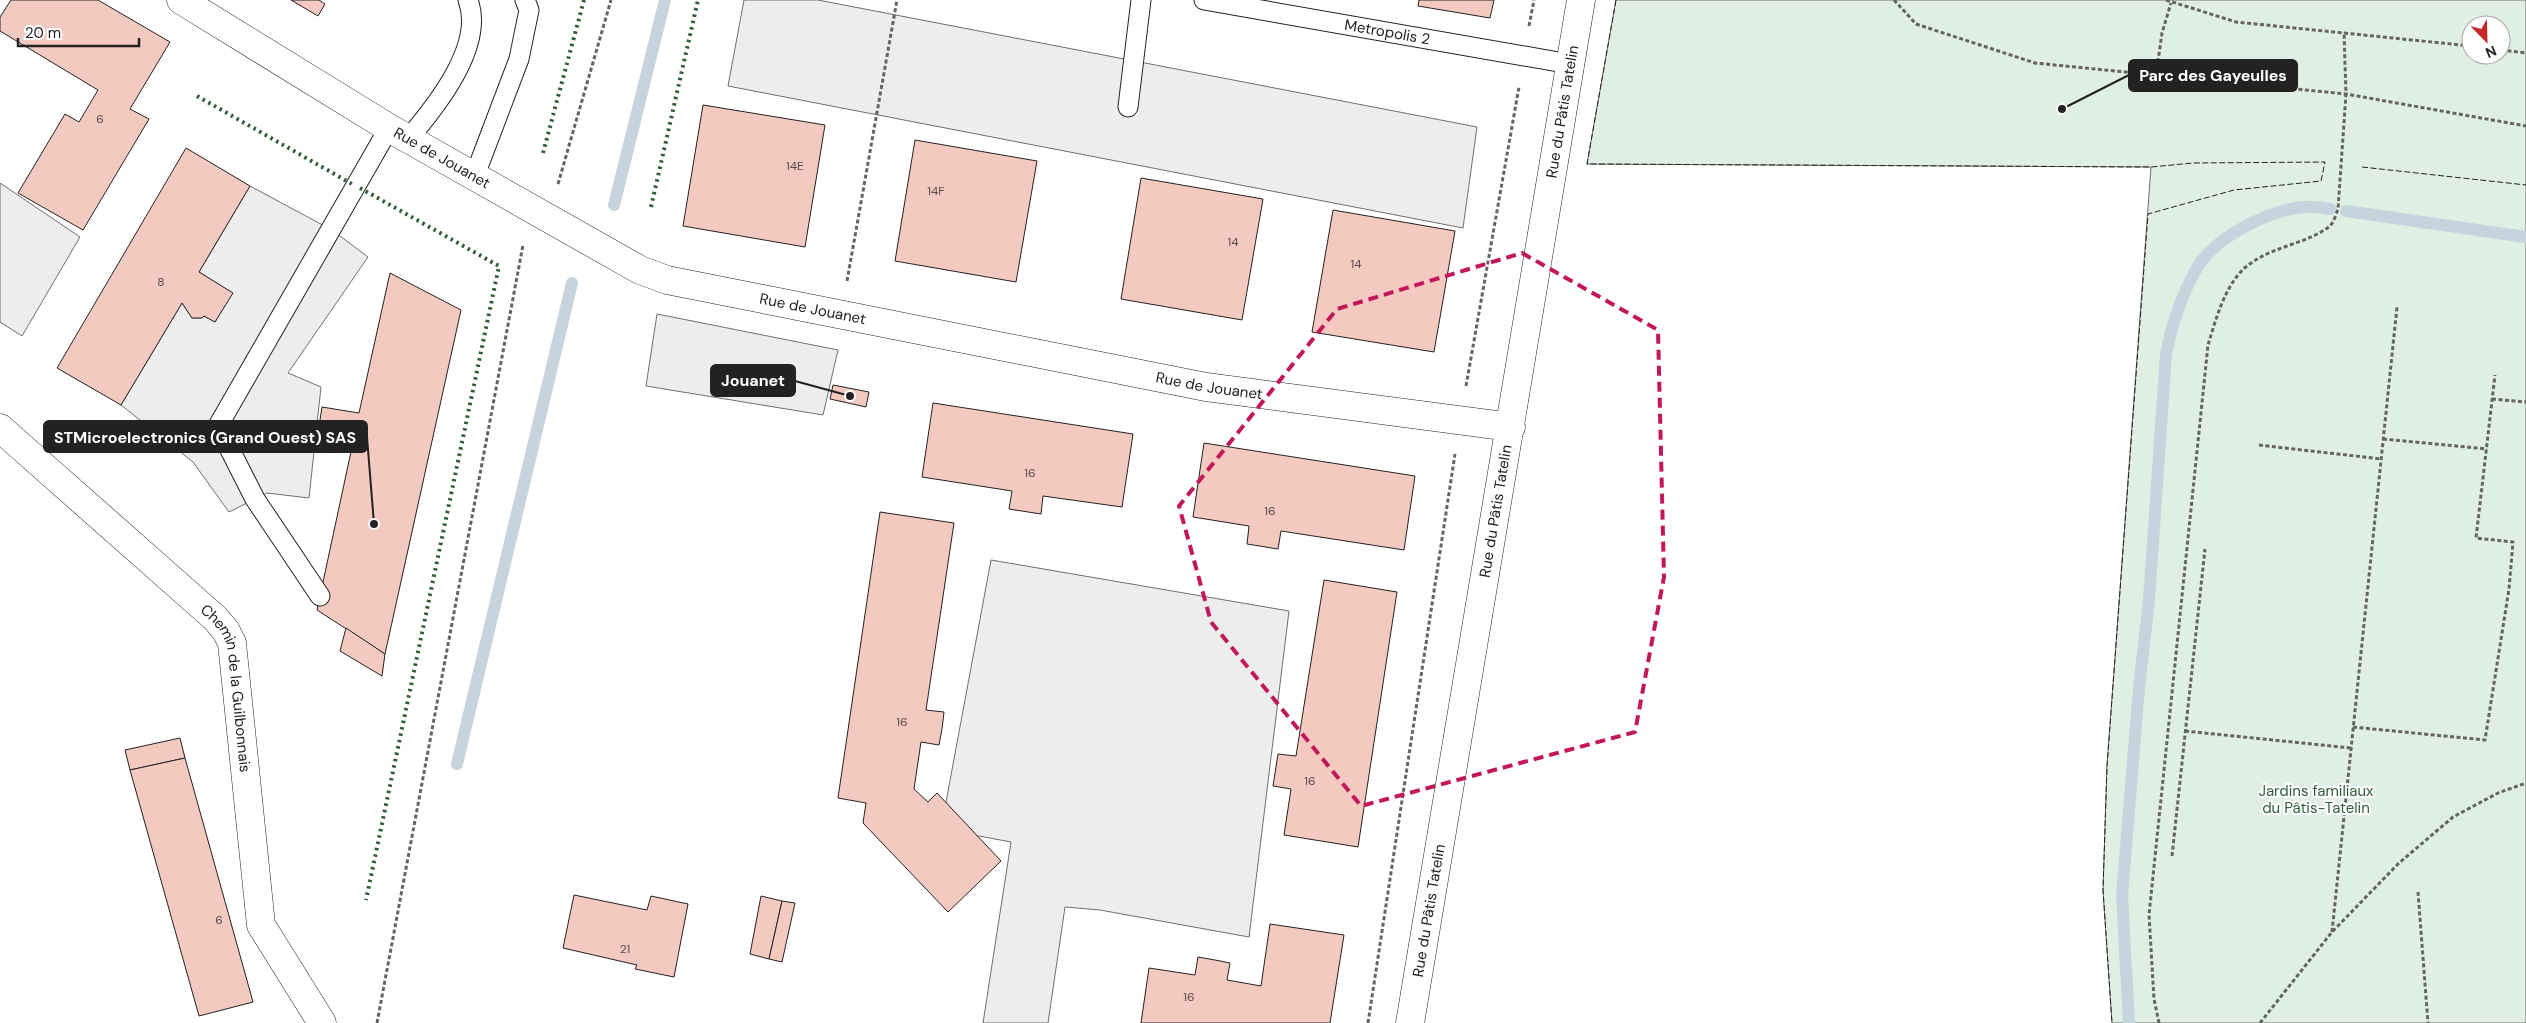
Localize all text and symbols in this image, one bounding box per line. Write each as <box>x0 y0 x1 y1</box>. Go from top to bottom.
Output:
scale bar <box>18 15 139 47</box>
street label: Metropolis 2 <box>1343 15 1431 49</box>
north arrow <box>2461 15 2511 65</box>
text: 20 m <box>25 23 61 43</box>
text: N <box>2483 42 2499 62</box>
street label: Rue du Pâtis Tatelin <box>1541 44 1583 180</box>
callout: Parc des Gayeulles <box>2129 60 2297 91</box>
text: Parc des Gayeulles <box>2139 65 2287 86</box>
house number: 6 <box>96 111 104 127</box>
street label: Rue de Jouanet <box>390 123 494 193</box>
house number: 14E <box>786 158 804 174</box>
house number: 14F <box>927 183 945 199</box>
house number: 14 <box>1227 234 1239 250</box>
house number: 14 <box>1350 256 1362 272</box>
house number: 8 <box>157 274 165 290</box>
street label: Rue de Jouanet <box>758 289 868 329</box>
callout: Jouanet <box>711 365 795 396</box>
street label: Rue de Jouanet <box>1154 367 1264 404</box>
text: Jouanet <box>721 370 785 391</box>
callout: STMicroelectronics (Grand Ouest) SAS <box>44 421 367 452</box>
text: STMicroelectronics (Grand Ouest) SAS <box>54 427 356 448</box>
street label: Rue du Pâtis Tatelin <box>1475 443 1517 579</box>
house number: 16 <box>1024 465 1036 481</box>
house number: 16 <box>1264 503 1276 519</box>
street label: Chemin de la Guilbonnais <box>196 600 255 773</box>
house number: 16 <box>896 714 908 730</box>
house number: 16 <box>1304 773 1316 789</box>
park label: Jardins familiaux du Pâtis-Tatelin <box>2258 781 2374 818</box>
street label: Rue du Pâtis Tatelin <box>1408 843 1450 979</box>
house number: 6 <box>215 912 223 928</box>
house number: 21 <box>620 941 630 957</box>
house number: 16 <box>1183 989 1195 1005</box>

